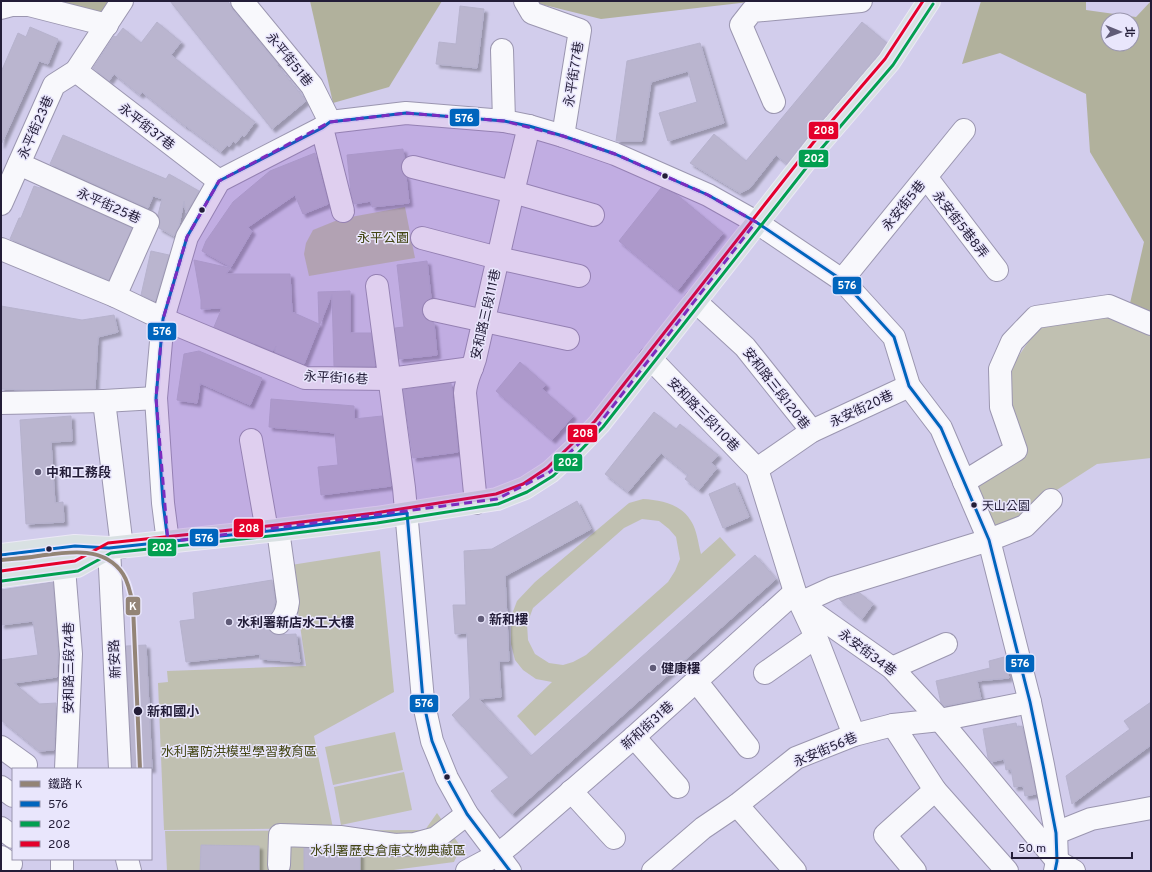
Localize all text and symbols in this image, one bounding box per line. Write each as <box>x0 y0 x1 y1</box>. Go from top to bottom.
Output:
north arrow <box>1100 12 1140 52</box>
text: 北 <box>1122 27 1136 38</box>
street label: 永平街51巷 <box>262 30 315 91</box>
street label: 永平街77巷 <box>562 40 588 108</box>
street label: 永平街23巷 <box>16 94 58 162</box>
street label: 永平街37巷 <box>115 101 177 154</box>
line badge: 576 <box>449 108 480 127</box>
text: 576 <box>455 112 474 126</box>
line badge: 208 <box>808 121 839 140</box>
text: 208 <box>814 124 835 138</box>
line badge: 202 <box>798 149 829 168</box>
text: 202 <box>804 152 824 166</box>
unlabelled marker <box>660 171 670 181</box>
street label: 永安街5巷 <box>879 178 930 235</box>
street label: 永平街25巷 <box>74 186 143 228</box>
street label: 永安街5巷8弄 <box>928 188 991 262</box>
unlabelled marker <box>197 205 207 215</box>
park label: 永平公園 <box>357 231 409 247</box>
street label: 安和路三段111巷 <box>469 268 505 361</box>
line badge: 576 <box>832 276 862 295</box>
text: 576 <box>838 279 857 293</box>
line badge: 576 <box>147 322 177 341</box>
text: 576 <box>153 325 172 339</box>
street label: 安和路三段120巷 <box>739 345 812 433</box>
street label: 永平街16巷 <box>303 369 369 389</box>
street label: 安和路三段110巷 <box>663 375 742 455</box>
street label: 永安街20巷 <box>828 388 896 431</box>
line badge: 208 <box>567 424 598 443</box>
text: 208 <box>573 427 594 441</box>
line badge: 202 <box>553 453 583 472</box>
text: 202 <box>558 456 578 470</box>
place label: 中和工務段 <box>46 465 111 482</box>
marker: 中和工務段 <box>33 467 43 477</box>
place label: 天山公園 <box>982 499 1030 515</box>
marker: 天山公園 <box>969 500 979 510</box>
line badge: 208 <box>233 518 264 538</box>
text: 208 <box>239 522 260 536</box>
line badge: 576 <box>189 528 219 547</box>
text: 576 <box>195 532 214 546</box>
line badge: 202 <box>147 538 177 557</box>
text: 202 <box>152 541 172 555</box>
unlabelled marker <box>44 544 54 554</box>
line badge: K <box>125 596 141 616</box>
text: K <box>129 600 137 614</box>
place label: 新和樓 <box>489 612 528 629</box>
marker: 新和樓 <box>476 614 486 624</box>
place label: 水利署新店水工大樓 <box>237 615 354 632</box>
marker: 水利署新店水工大樓 <box>224 617 234 627</box>
street label: 安和路三段74巷 <box>62 622 78 714</box>
street label: 永安街34巷 <box>835 627 899 680</box>
street label: 新安路 <box>107 639 125 679</box>
line badge: 576 <box>1005 654 1035 673</box>
text: 576 <box>1011 657 1030 671</box>
place label: 健康樓 <box>661 661 700 678</box>
marker: 健康樓 <box>648 663 658 673</box>
line badge: 576 <box>409 694 439 713</box>
text: 576 <box>415 697 434 711</box>
street label: 新和街31巷 <box>619 699 678 754</box>
place label: 新和國小 <box>147 704 200 721</box>
marker: 新和國小 <box>132 705 144 717</box>
street label: 永安街56巷 <box>791 730 860 771</box>
park label: 水利署防洪模型學習教育區 <box>161 744 317 761</box>
legend <box>12 768 152 860</box>
unlabelled marker <box>442 772 452 782</box>
text: 鐵路 K <box>48 777 83 793</box>
text: 576 <box>48 797 68 813</box>
text: 202 <box>48 817 70 833</box>
scale bar <box>1012 834 1132 860</box>
text: 208 <box>48 837 70 853</box>
text: 50 m <box>1018 841 1046 857</box>
park label: 水利署歷史倉庫文物典藏區 <box>310 843 466 860</box>

